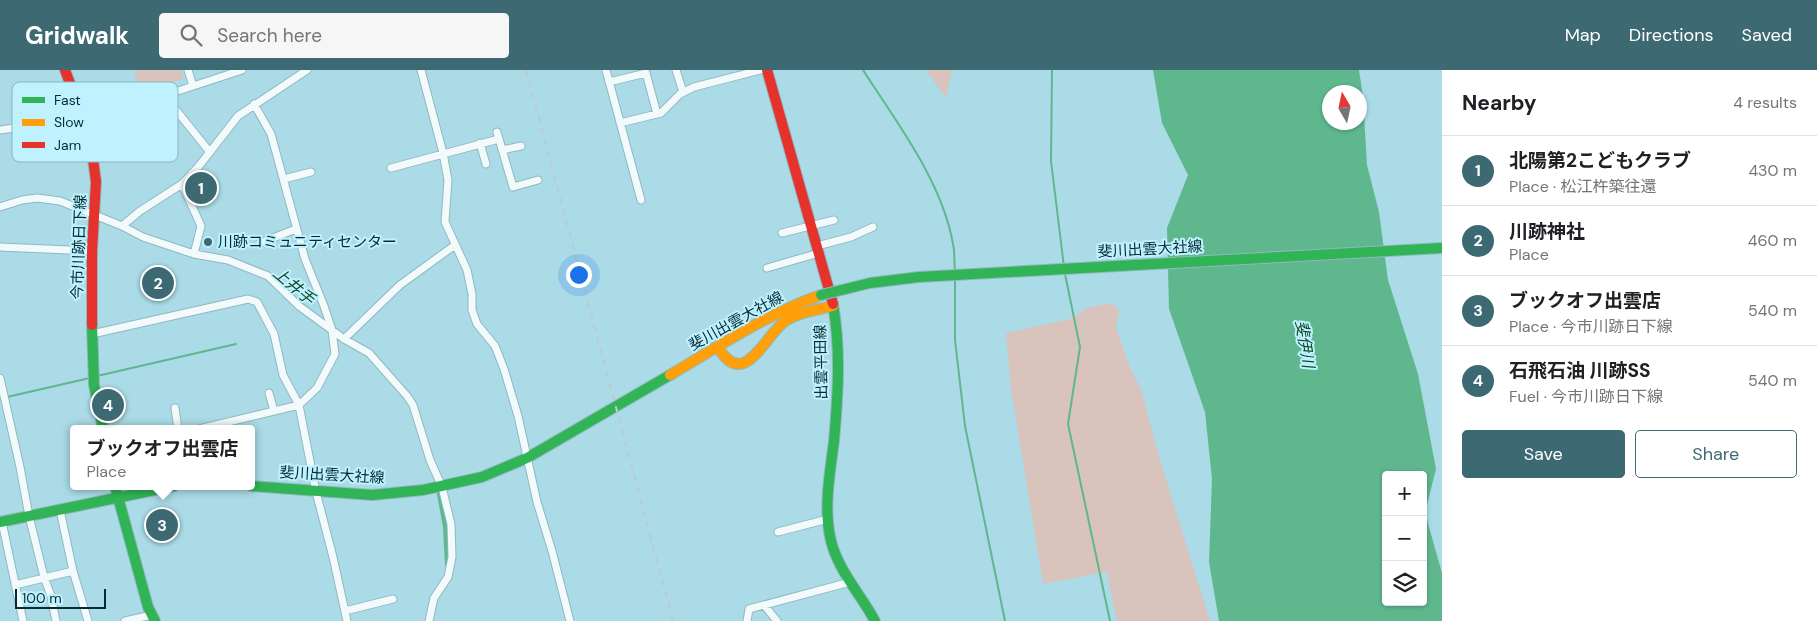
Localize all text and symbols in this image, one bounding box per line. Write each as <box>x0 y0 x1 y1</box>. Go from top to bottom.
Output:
search box <box>159 13 509 58</box>
text: Gridwalk <box>25 20 129 51</box>
icon: search <box>177 21 205 49</box>
text: Search here <box>217 23 322 48</box>
text: Map <box>1565 23 1601 47</box>
text: Directions <box>1629 23 1714 47</box>
text: Saved <box>1742 23 1792 47</box>
legend <box>12 82 178 162</box>
north arrow <box>1322 85 1367 130</box>
text: Nearby <box>1462 89 1536 117</box>
text: Fast <box>54 91 81 109</box>
text: 4 results <box>1733 92 1797 113</box>
text: Slow <box>54 113 84 131</box>
text: Jam <box>54 136 81 154</box>
text: 北陽第2こどもクラブ <box>1509 148 1691 173</box>
text: 1 <box>1475 160 1481 181</box>
text: 430 m <box>1748 160 1797 181</box>
pin: 1 <box>185 169 217 207</box>
text: Place · 松江杵築往還 <box>1509 176 1656 197</box>
street label: 今市川跡日下線 <box>67 194 91 300</box>
text: 川跡神社 <box>1509 219 1585 244</box>
text: 2 <box>1473 230 1483 251</box>
text: 460 m <box>1748 230 1797 251</box>
place label: 川跡コミュニティセンター <box>218 232 397 252</box>
marker: 川跡コミュニティセンター <box>202 236 214 248</box>
street label: 斐川出雲大社線 <box>1097 236 1203 262</box>
text: Place <box>1509 244 1549 265</box>
your location <box>566 262 592 288</box>
water label: 上井手 <box>269 263 320 310</box>
pin: 2 <box>142 264 174 302</box>
street label: 斐川出雲大社線 <box>685 287 787 355</box>
text: ブックオフ出雲店 <box>1509 288 1661 313</box>
text: 3 <box>1473 300 1483 321</box>
text: 540 m <box>1748 300 1797 321</box>
text: Place · 今市川跡日下線 <box>1509 316 1672 337</box>
water label: 斐伊川 <box>1291 319 1319 371</box>
street label: 出雲平田線 <box>810 324 832 400</box>
text: 石飛石油 川跡SS <box>1509 358 1650 383</box>
text: 4 <box>1473 370 1483 391</box>
text: 540 m <box>1748 370 1797 391</box>
pin: 4 <box>92 386 124 424</box>
text: Fuel · 今市川跡日下線 <box>1509 386 1663 407</box>
popup <box>70 425 255 490</box>
button: Save <box>1462 430 1625 478</box>
button: Share <box>1635 430 1797 478</box>
text: ブックオフ出雲店 <box>86 436 239 461</box>
text: Place <box>86 461 126 482</box>
street label: 斐川出雲大社線 <box>279 462 385 488</box>
map controls <box>1382 471 1427 606</box>
button: + <box>1382 471 1427 516</box>
pin: 3 <box>146 506 178 544</box>
button: − <box>1382 516 1427 561</box>
button: layers <box>1382 561 1427 606</box>
scale bar <box>15 586 106 609</box>
text: 100 m <box>22 589 62 607</box>

